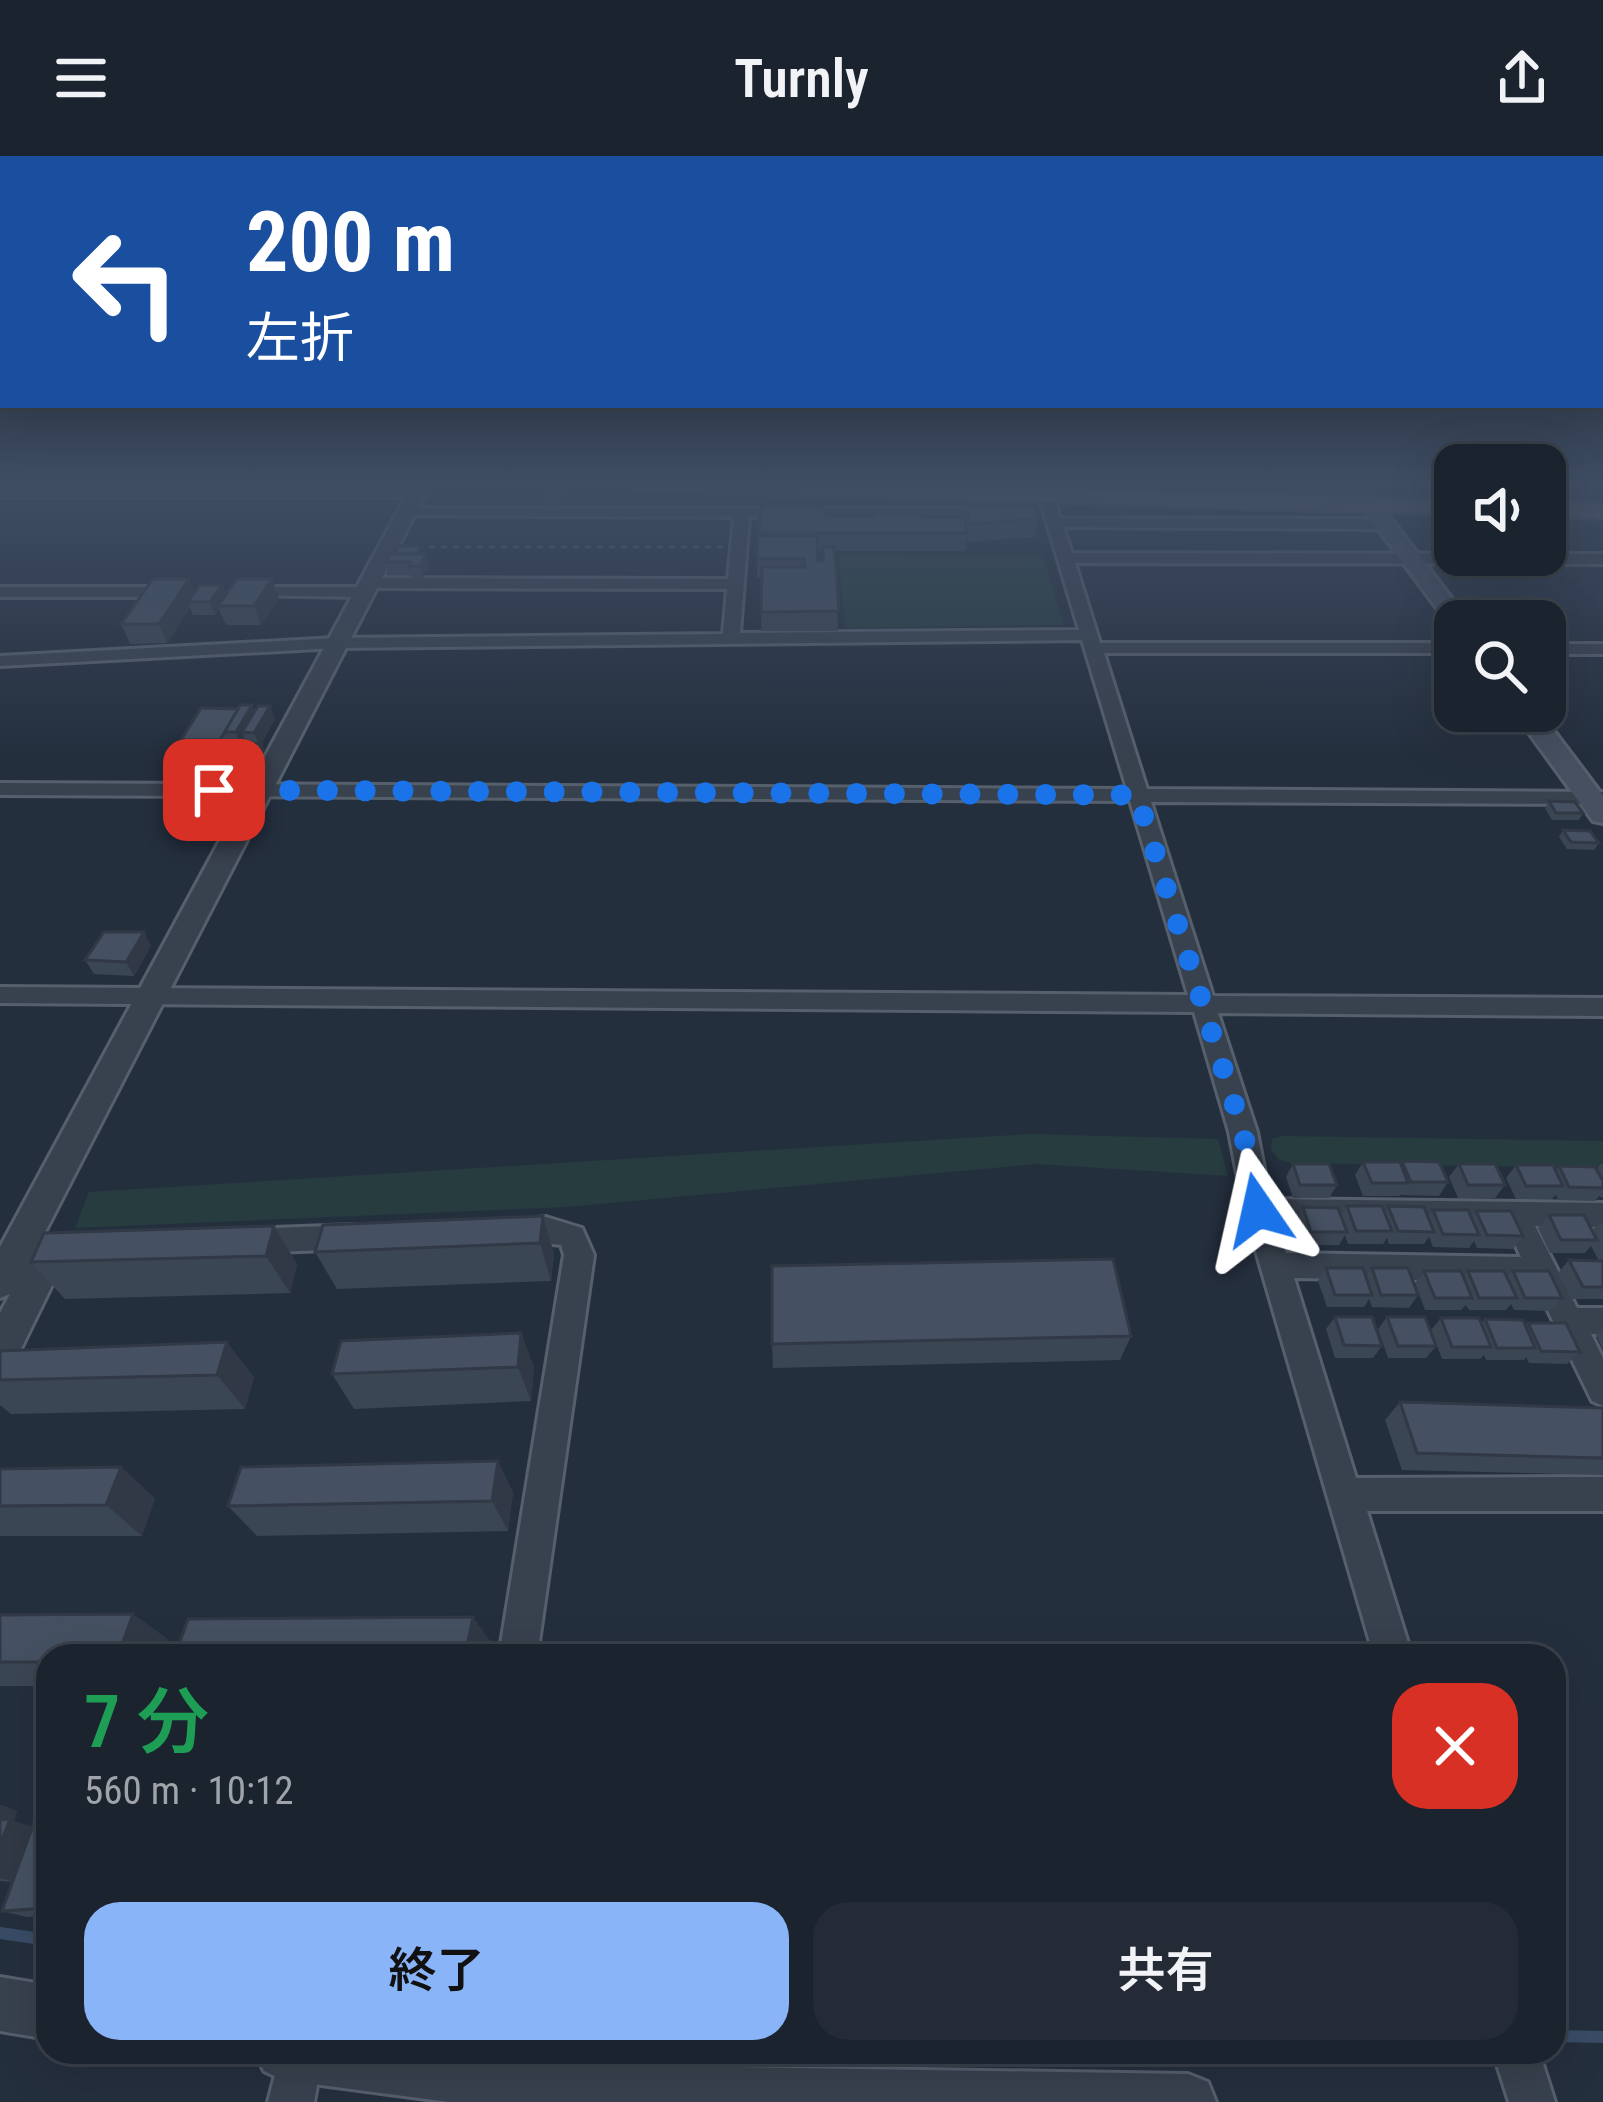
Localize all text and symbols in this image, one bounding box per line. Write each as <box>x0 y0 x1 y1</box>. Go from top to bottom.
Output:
icon: menu <box>48 45 114 111</box>
icon: share <box>1489 45 1555 111</box>
text: Turnly <box>734 47 869 110</box>
text: 200 m <box>246 193 455 292</box>
icon: left <box>48 204 204 360</box>
text: 左折 <box>246 307 354 370</box>
map controls <box>1434 444 1566 732</box>
button: sound <box>1434 444 1566 576</box>
button: search <box>1434 600 1566 732</box>
pin <box>163 739 265 841</box>
icon: arrive <box>181 757 247 823</box>
position arrow <box>1195 1147 1321 1273</box>
text: 7 分 <box>84 1680 209 1765</box>
button: close <box>1392 1683 1518 1809</box>
text: 560 m · 10:12 <box>84 1768 294 1814</box>
button: 終了 <box>84 1902 789 2040</box>
button: 共有 <box>813 1902 1518 2040</box>

